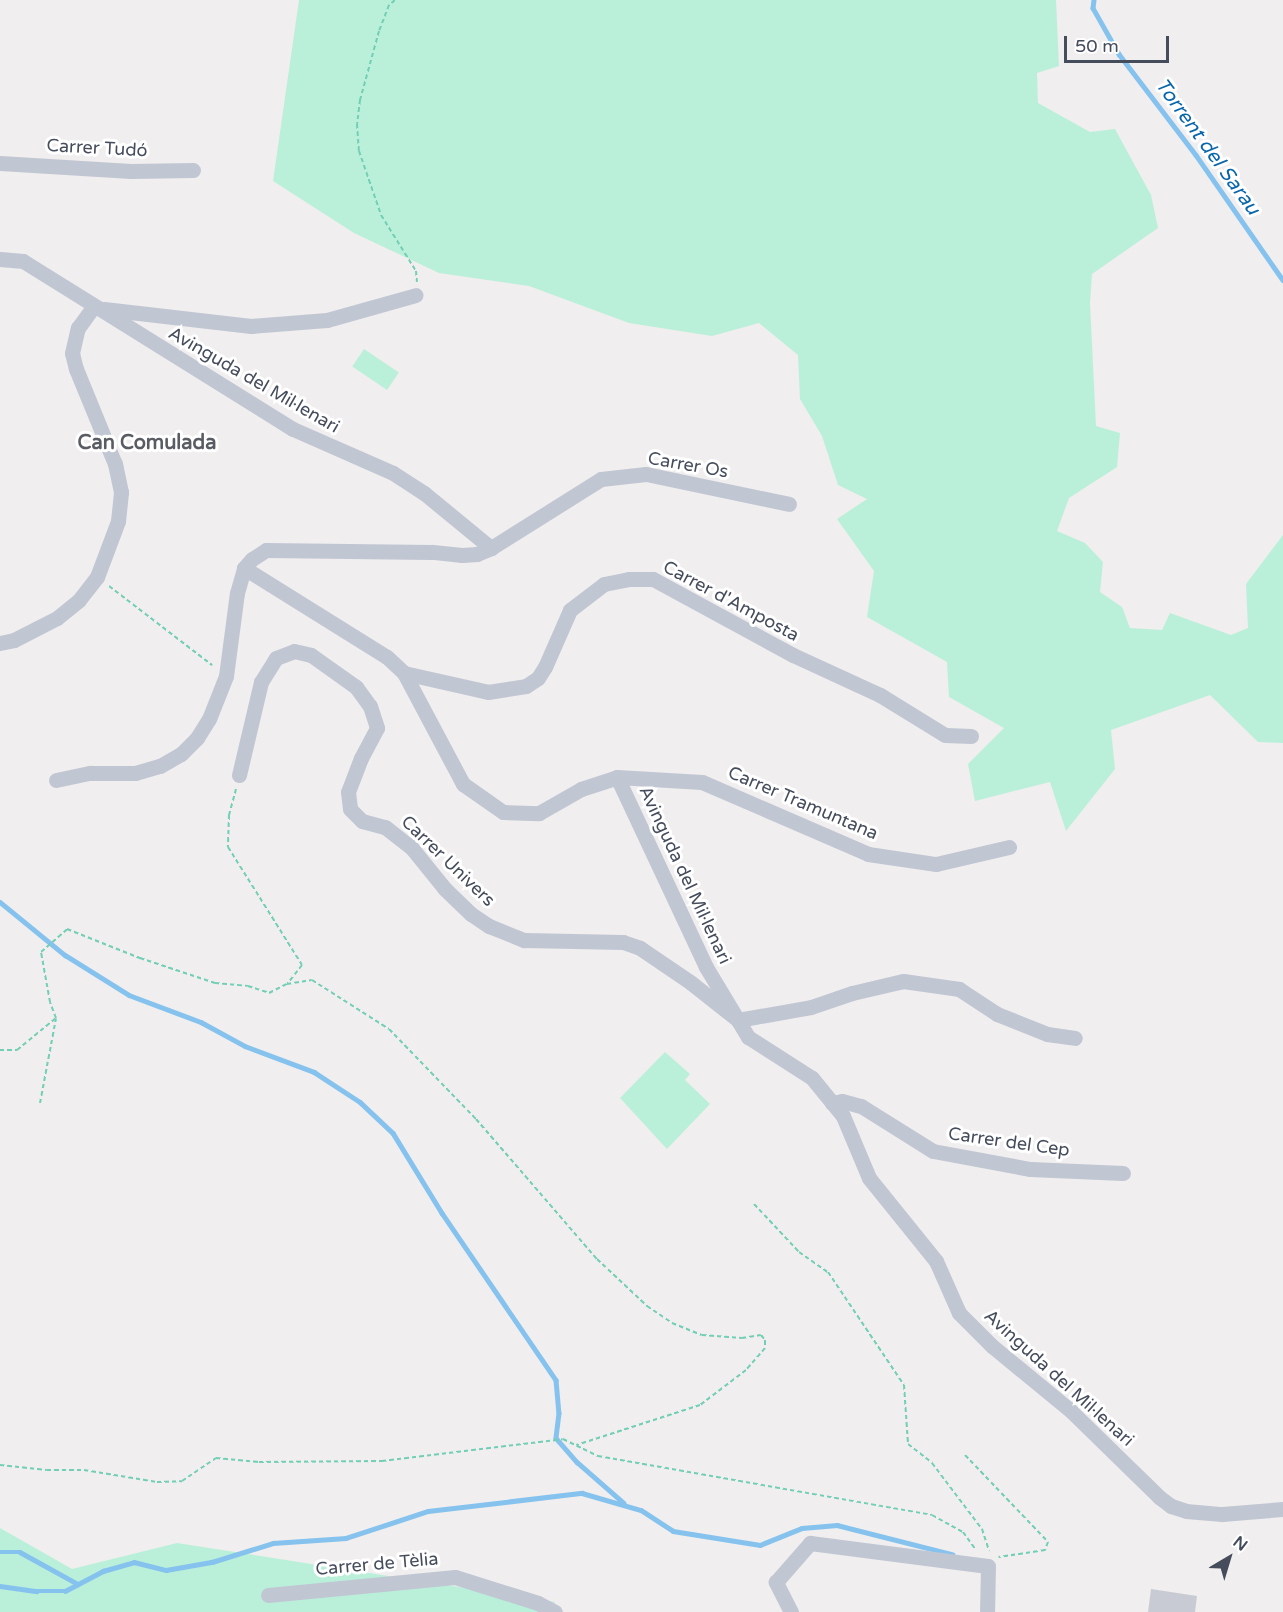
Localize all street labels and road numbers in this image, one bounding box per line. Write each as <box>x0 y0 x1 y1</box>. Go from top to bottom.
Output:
street label: Carrer Tudó <box>46 135 148 161</box>
street label: Avinguda del Mil·lenari <box>165 322 343 438</box>
street label: Carrer Os <box>646 447 730 483</box>
street label: Carrer d'Amposta <box>659 556 803 646</box>
street label: Carrer Tramuntana <box>725 762 881 844</box>
street label: Avinguda del Mil·lenari <box>634 783 736 967</box>
street label: Carrer Univers <box>397 811 499 911</box>
street label: Carrer del Cep <box>947 1123 1071 1161</box>
street label: Avinguda del Mil·lenari <box>980 1305 1138 1451</box>
street label: Carrer de Tèlia <box>315 1548 439 1580</box>

